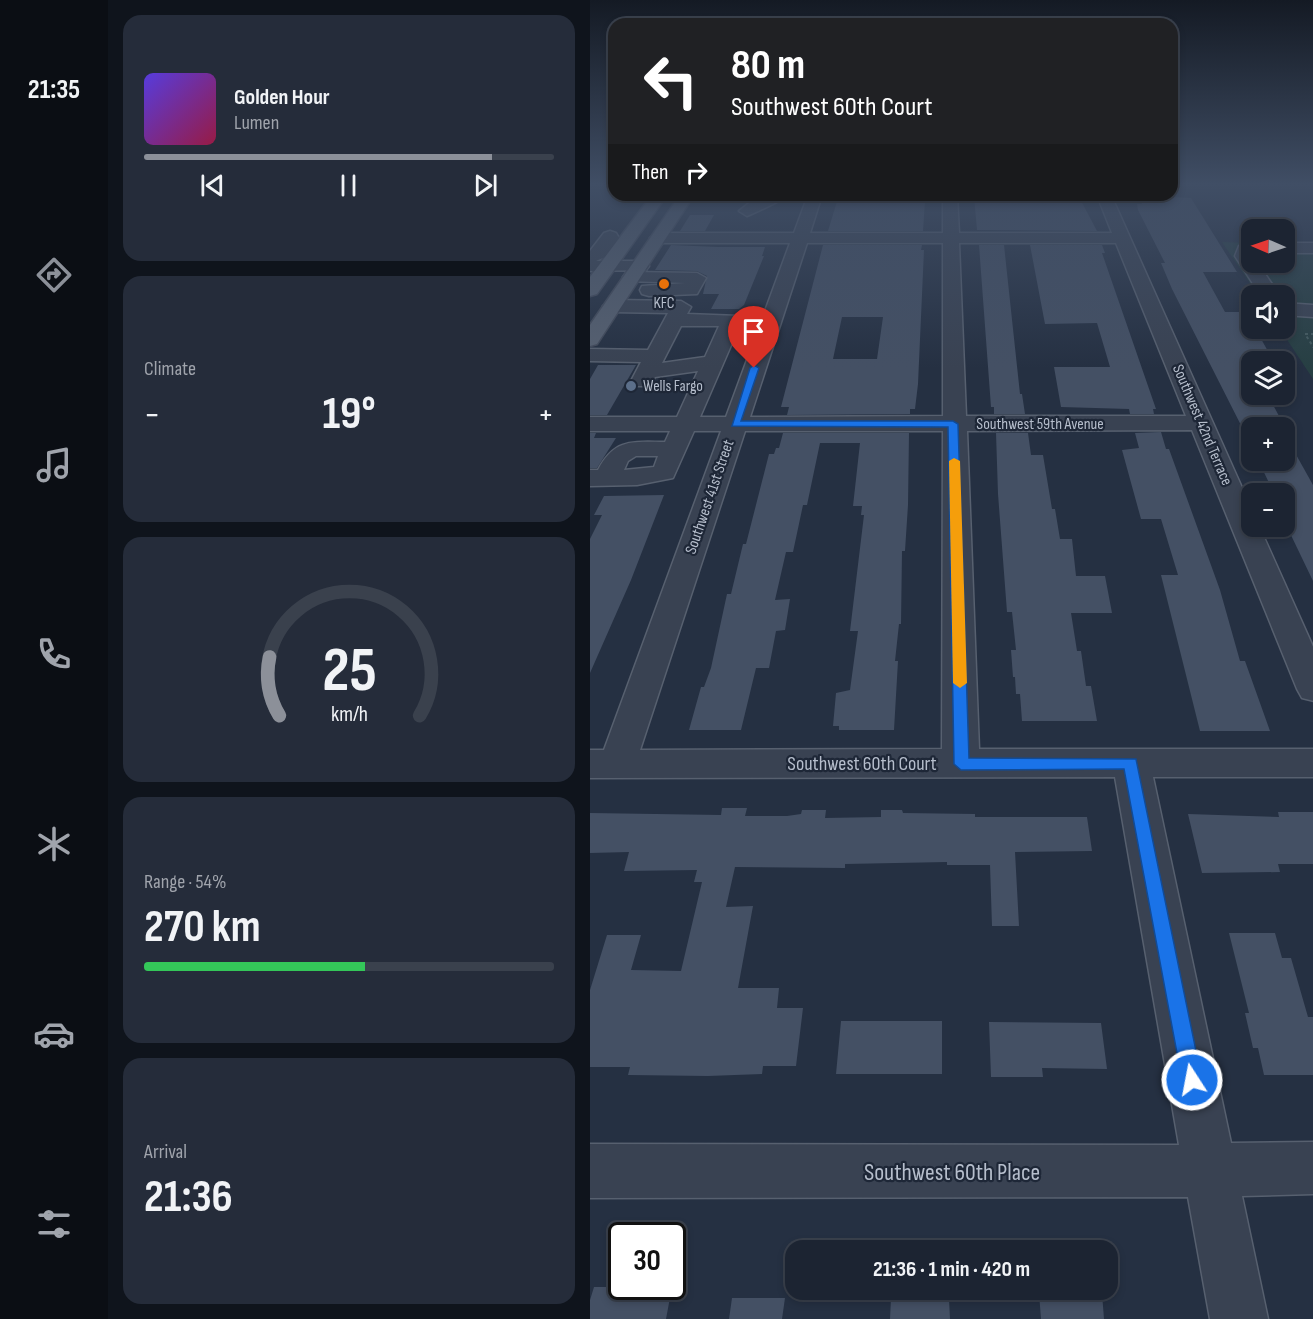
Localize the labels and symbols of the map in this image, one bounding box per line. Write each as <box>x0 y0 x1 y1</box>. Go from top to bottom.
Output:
north arrow <box>1241 219 1295 273</box>
marker: KFC <box>657 277 671 291</box>
place label: KFC <box>653 294 675 313</box>
pin <box>728 306 779 368</box>
street label: Southwest 42nd Terrace <box>1168 362 1236 488</box>
place label: Wells Fargo <box>643 377 703 396</box>
marker: Wells Fargo <box>624 379 638 393</box>
street label: Southwest 59th Avenue <box>976 415 1104 434</box>
street label: Southwest 41st Street <box>682 437 739 557</box>
street label: Southwest 60th Court <box>787 752 937 776</box>
position arrow <box>1160 1048 1224 1112</box>
street label: Southwest 60th Place <box>864 1158 1040 1187</box>
speed limit sign: 30 <box>608 1222 686 1300</box>

